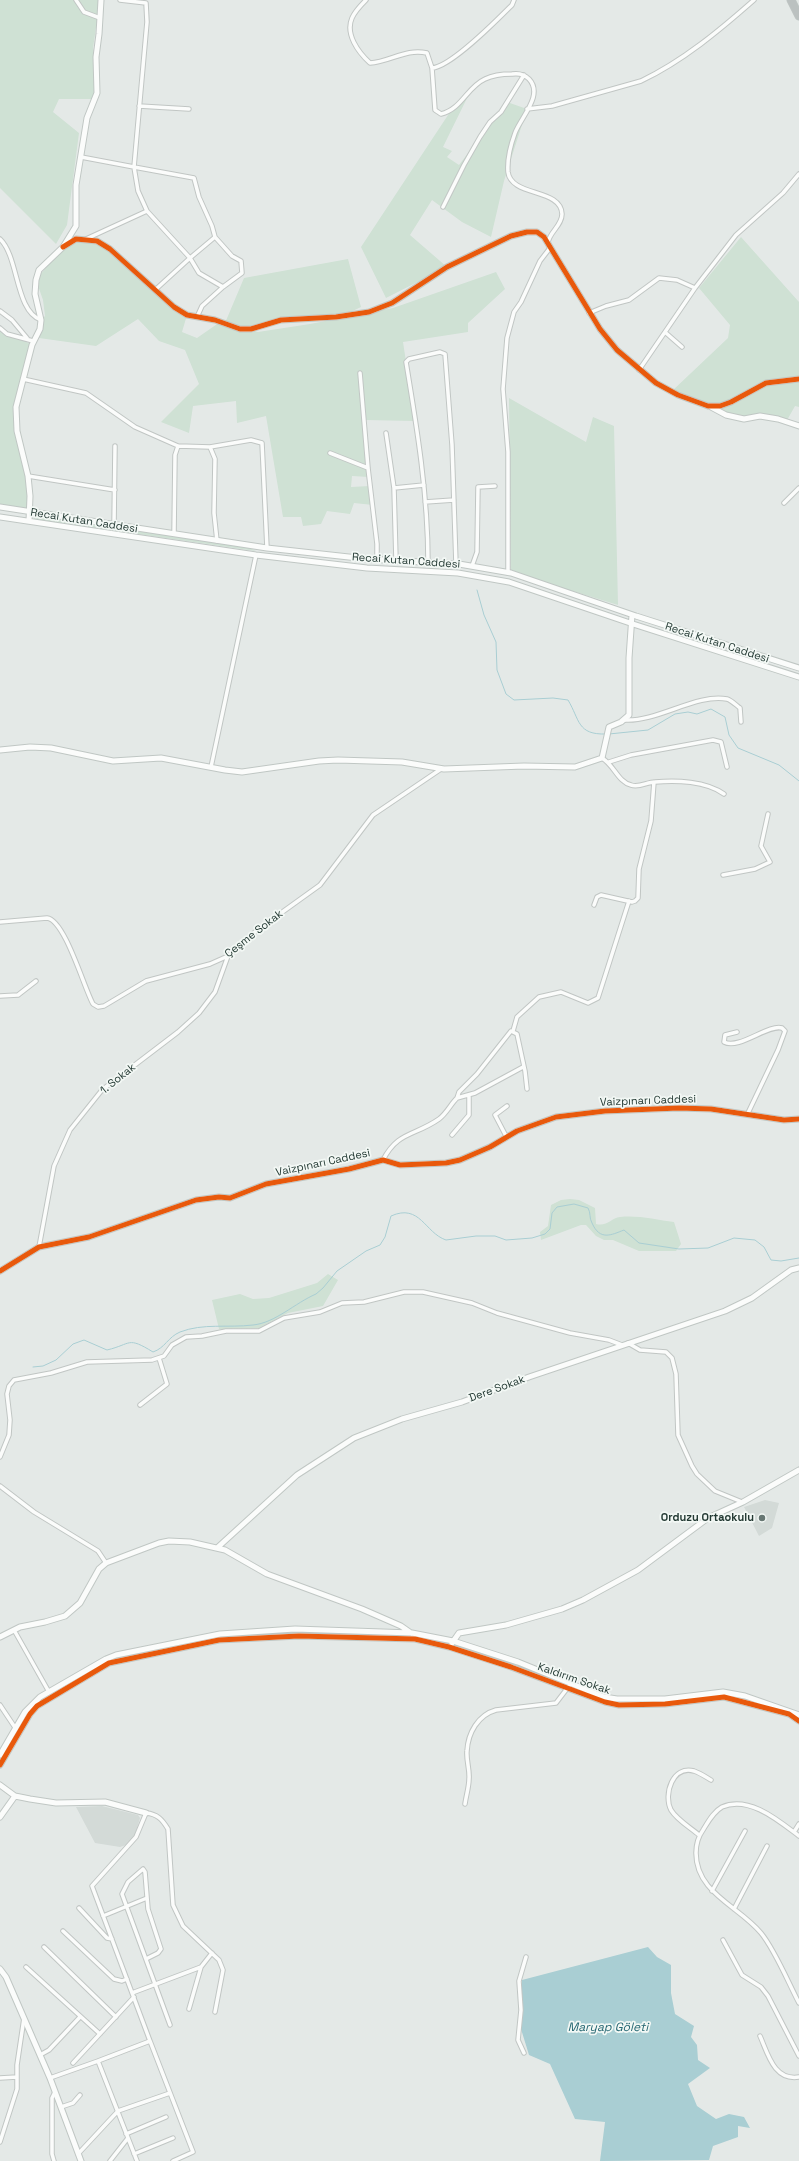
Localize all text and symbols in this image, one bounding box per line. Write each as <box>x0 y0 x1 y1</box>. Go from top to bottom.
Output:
street label: Recai Kutan Caddesi <box>29 506 139 536</box>
street label: Recai Kutan Caddesi <box>351 551 461 571</box>
street label: Recai Kutan Caddesi <box>663 620 771 666</box>
street label: Çeşme Sokak <box>222 907 286 961</box>
street label: 1. Sokak <box>98 1061 138 1097</box>
street label: Vaizpınarı Caddesi <box>600 1093 696 1109</box>
street label: Vaizpınarı Caddesi <box>275 1147 371 1179</box>
street label: Dere Sokak <box>467 1373 527 1405</box>
place label: Orduzu Ortaokulu <box>661 1511 754 1525</box>
marker: Orduzu Ortaokulu <box>757 1513 767 1523</box>
street label: Kaldırım Sokak <box>536 1660 612 1698</box>
water label: Maryap Göleti <box>568 2021 648 2035</box>

